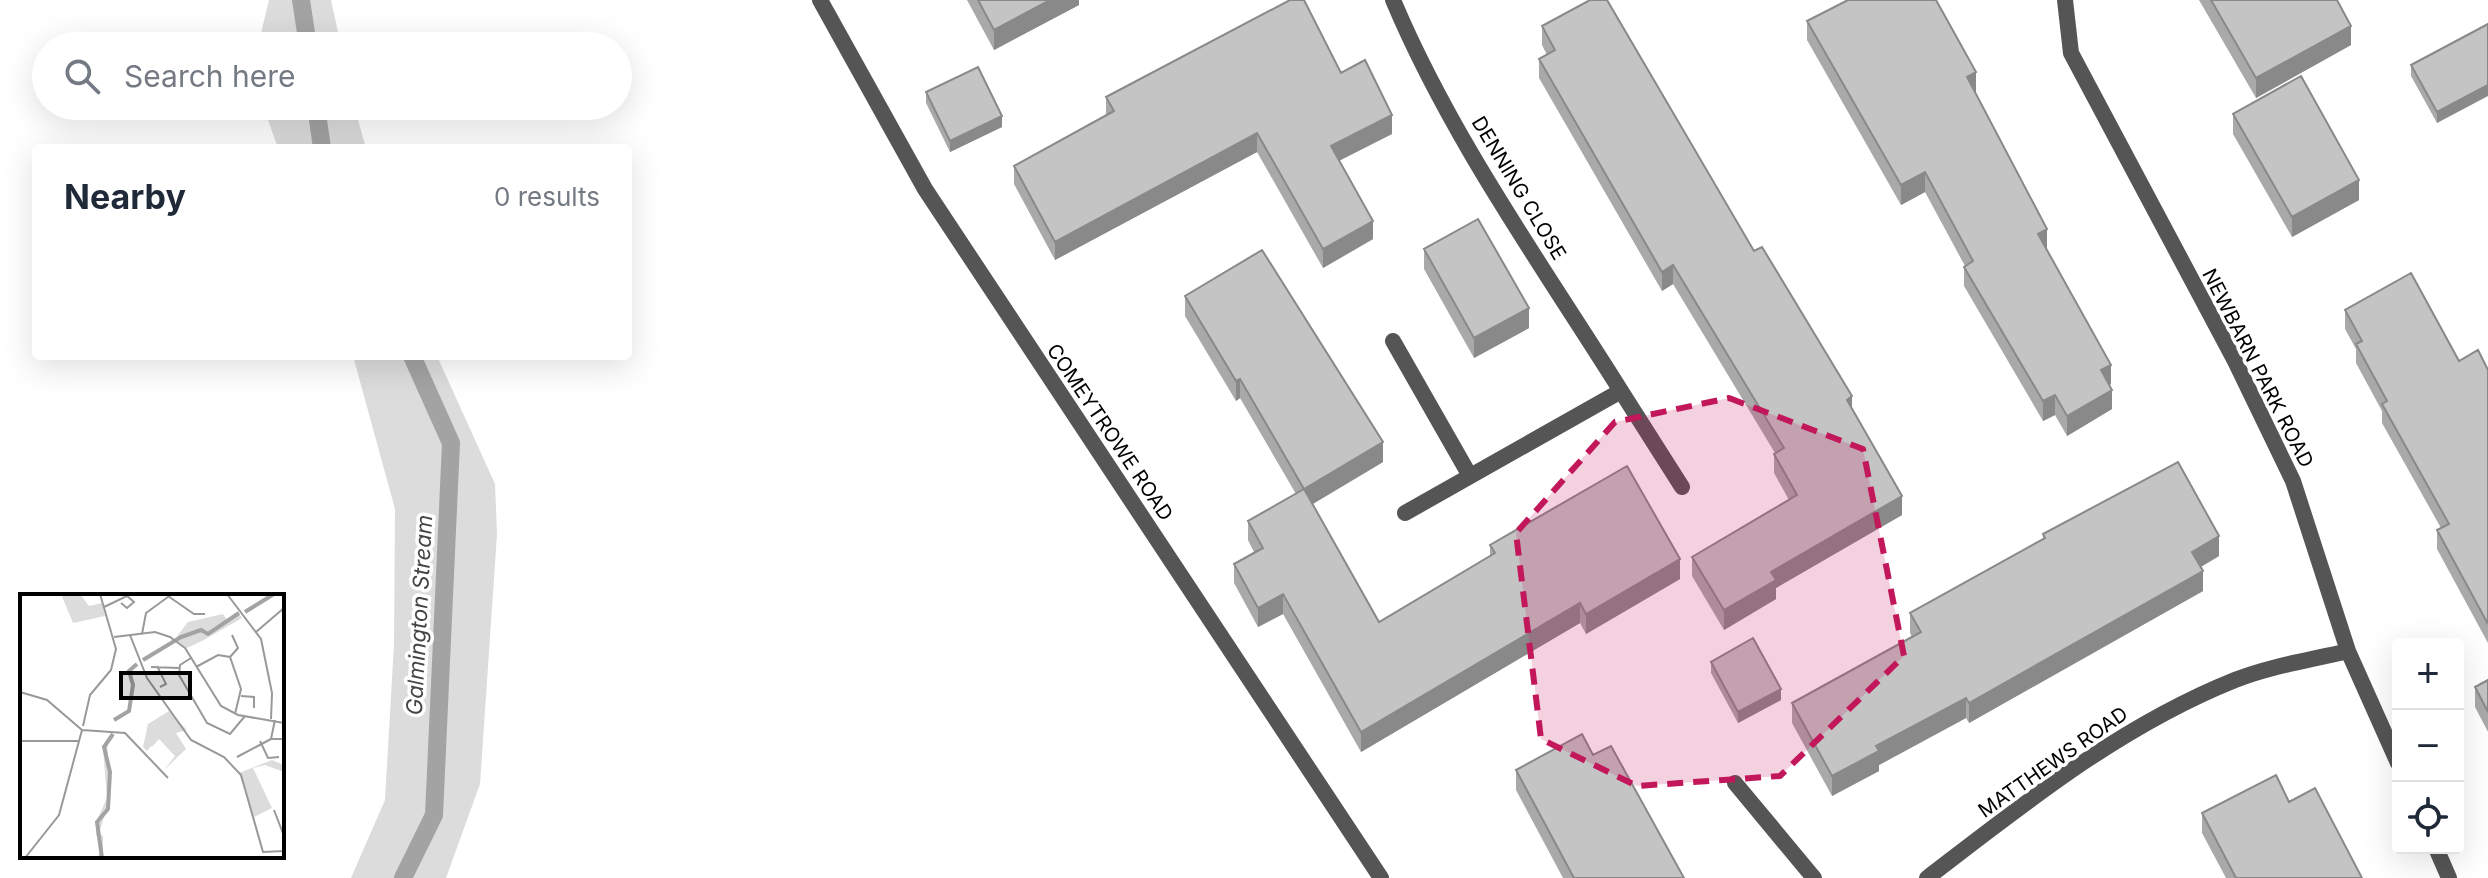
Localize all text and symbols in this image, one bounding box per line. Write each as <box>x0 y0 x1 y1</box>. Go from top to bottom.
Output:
search box <box>32 32 632 120</box>
icon: search <box>60 54 104 98</box>
text: Search here <box>124 58 296 94</box>
street label: DENNING CLOSE <box>1467 112 1571 264</box>
text: Nearby <box>64 176 186 217</box>
text: 0 results <box>494 181 600 212</box>
street label: NEWBARN PARK ROAD <box>2197 265 2319 471</box>
street label: COMEYTROWE ROAD <box>1042 339 1178 525</box>
water label: Galmington Stream <box>401 514 437 716</box>
inset map <box>20 594 284 858</box>
map controls <box>2392 638 2464 854</box>
button: + <box>2392 638 2464 710</box>
street label: MATTHEWS ROAD <box>1974 701 2132 823</box>
button: − <box>2392 710 2464 782</box>
button: locate <box>2392 782 2464 854</box>

